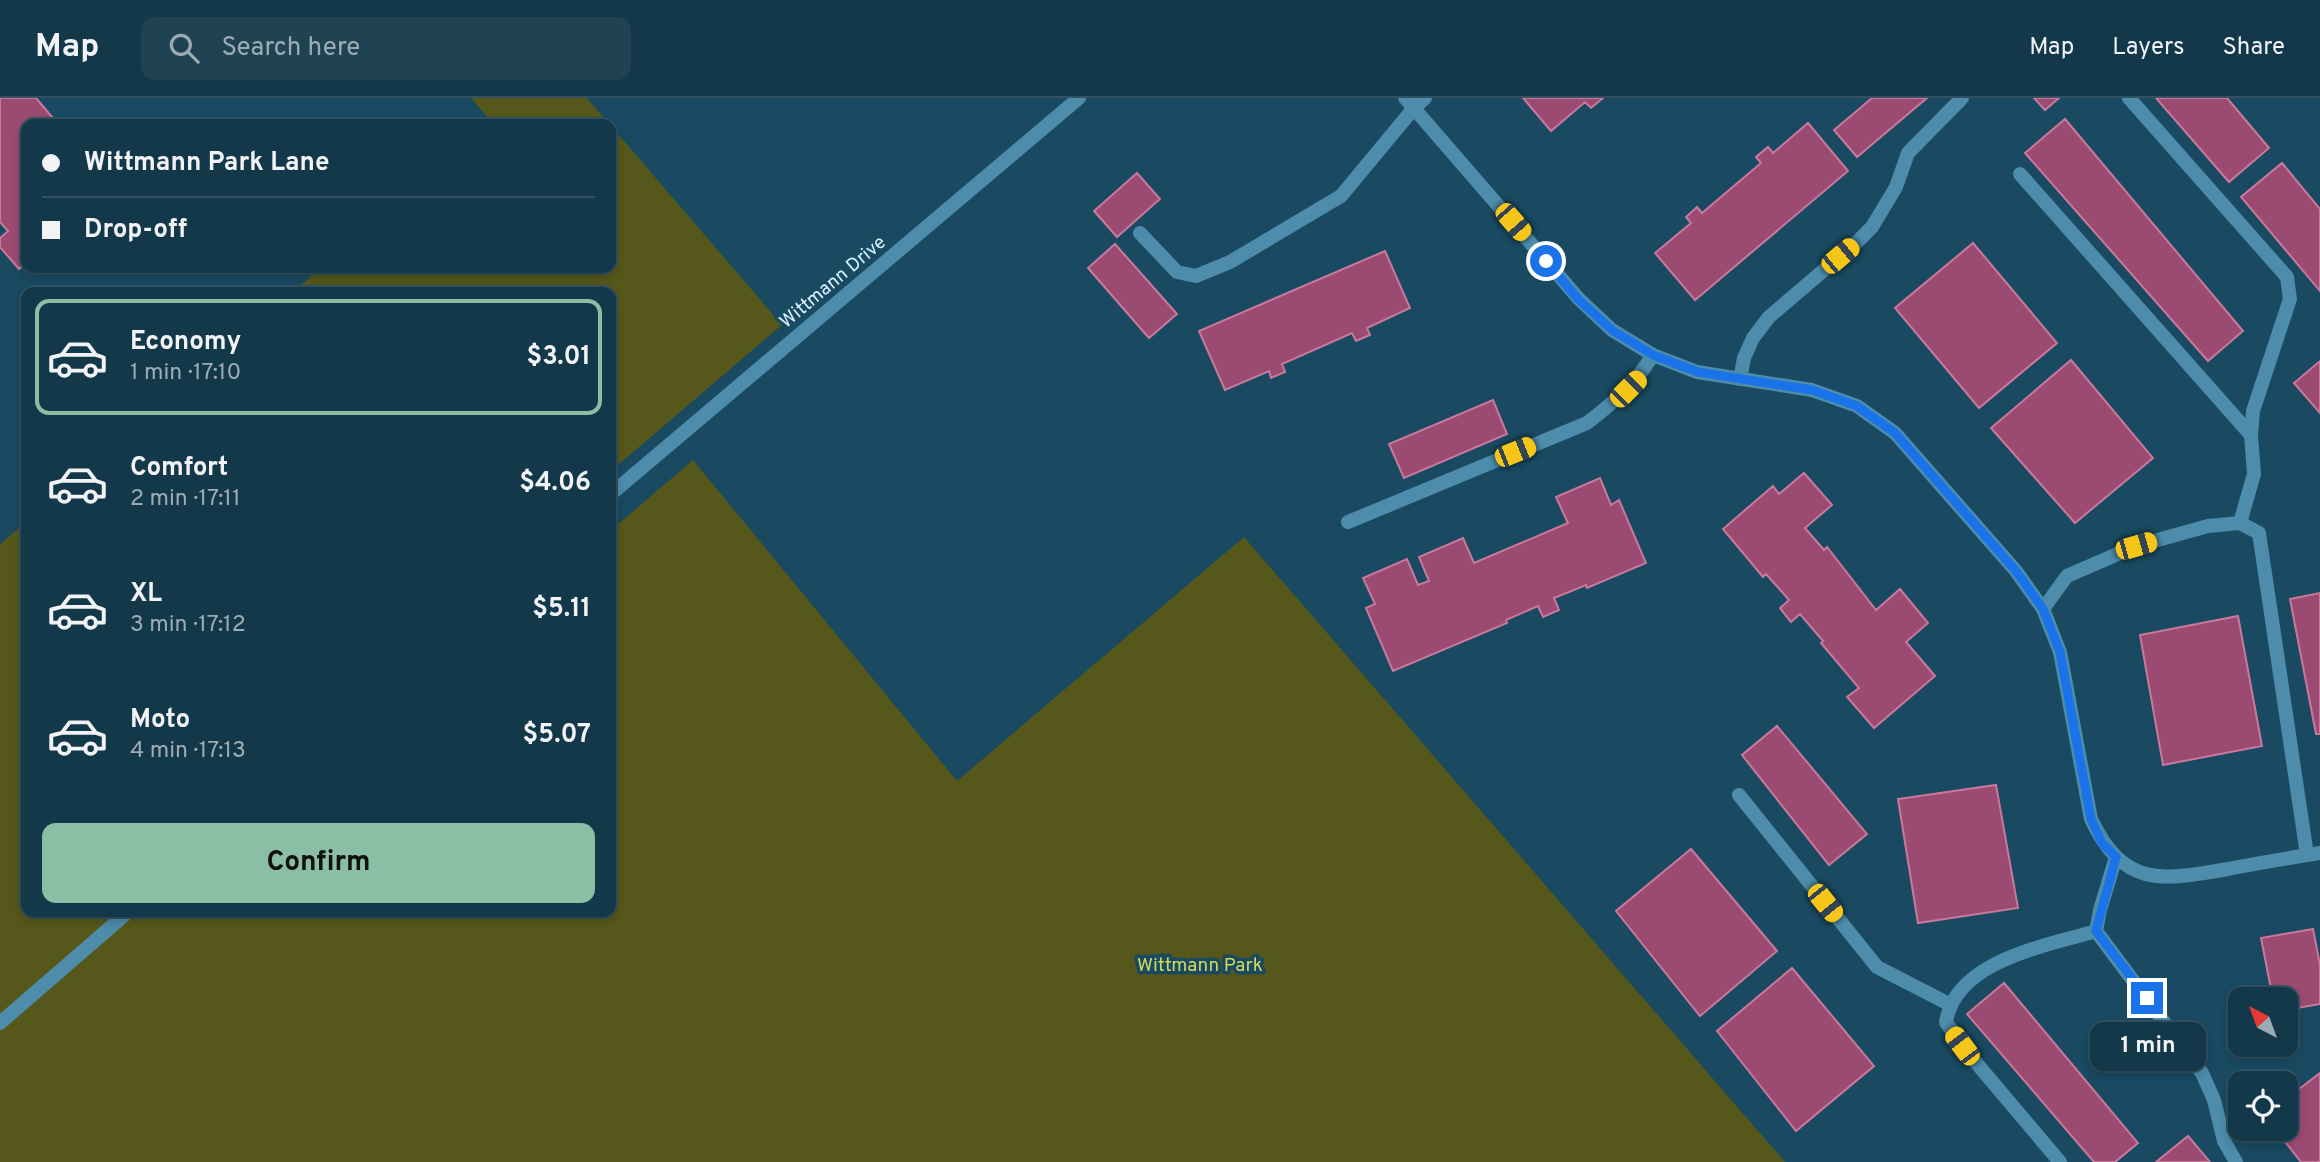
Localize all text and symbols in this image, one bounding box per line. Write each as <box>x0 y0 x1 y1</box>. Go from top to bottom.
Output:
search box <box>141 17 631 80</box>
text: Map <box>35 27 99 69</box>
icon: search <box>165 29 203 67</box>
text: Search here <box>221 32 360 65</box>
text: Map <box>2029 33 2074 63</box>
text: Layers <box>2112 33 2184 63</box>
text: Share <box>2222 33 2285 63</box>
text: Wittmann Park Lane <box>84 147 330 180</box>
car <box>1492 199 1535 245</box>
text: Drop-off <box>84 214 187 247</box>
street label: Wittmann Drive <box>775 231 891 334</box>
car <box>1818 234 1863 278</box>
route start <box>1530 245 1562 277</box>
icon: car <box>46 326 109 389</box>
text: Economy <box>130 326 241 359</box>
text: $3.01 <box>527 341 591 374</box>
text: 1 min · 17:10 <box>130 359 241 388</box>
car <box>1606 367 1651 411</box>
car <box>1492 434 1539 470</box>
icon: car <box>46 452 109 515</box>
text: Comfort <box>130 452 228 485</box>
text: $4.06 <box>519 467 591 500</box>
text: 2 min · 17:11 <box>130 485 240 514</box>
car <box>2113 530 2160 562</box>
icon: car <box>46 578 109 641</box>
text: XL <box>130 578 162 611</box>
text: $5.11 <box>532 593 591 626</box>
text: 3 min · 17:12 <box>130 611 246 640</box>
icon: car <box>46 704 109 767</box>
text: Moto <box>130 704 190 737</box>
text: $5.07 <box>523 719 591 752</box>
text: 4 min · 17:13 <box>130 737 246 766</box>
button: Confirm <box>42 823 595 903</box>
car <box>1804 880 1847 926</box>
park label: Wittmann Park <box>1137 954 1263 978</box>
route end <box>2131 982 2163 1014</box>
north arrow <box>2228 987 2298 1057</box>
map controls <box>2228 987 2298 1141</box>
car <box>1941 1023 1984 1069</box>
callout: 1 min <box>2089 1023 2205 1072</box>
text: 1 min <box>2120 1032 2176 1061</box>
button: locate <box>2228 1071 2298 1141</box>

